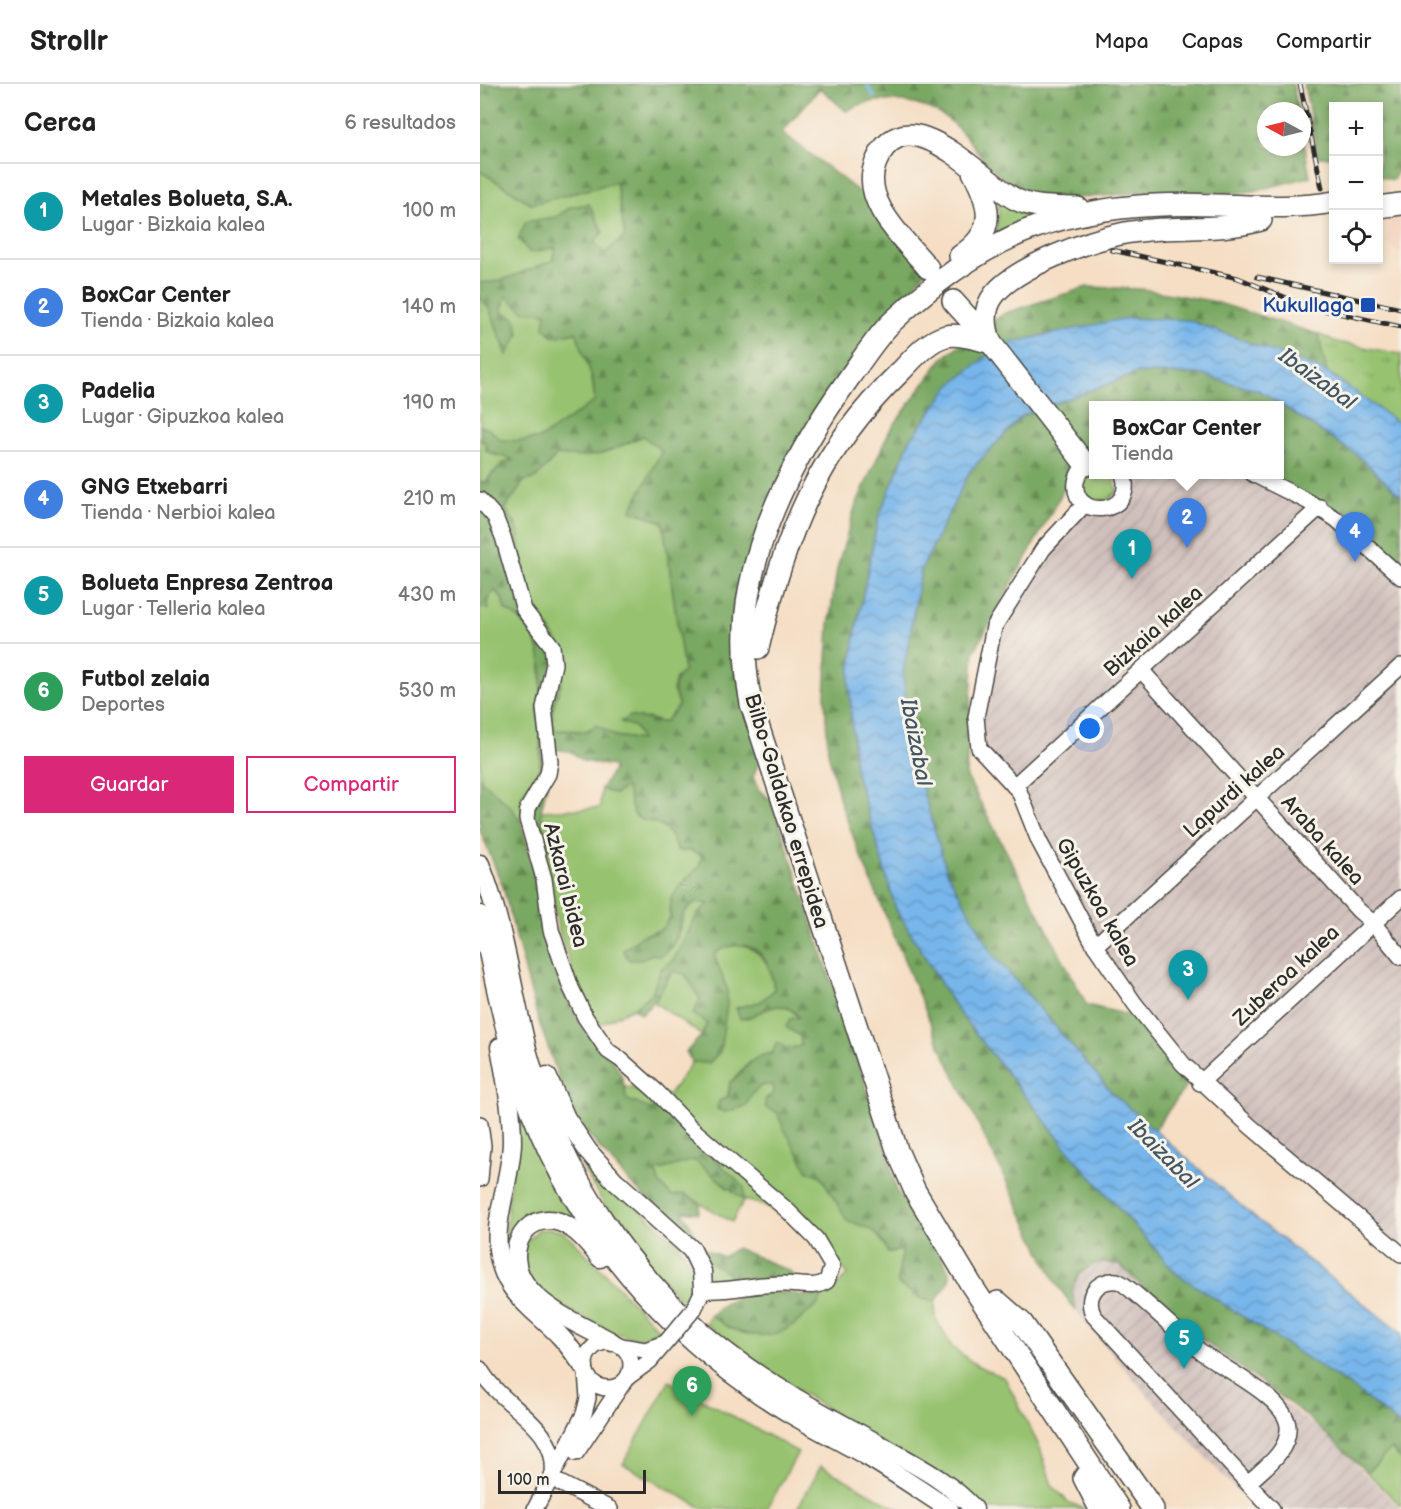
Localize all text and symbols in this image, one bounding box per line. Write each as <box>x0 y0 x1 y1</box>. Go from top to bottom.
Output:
text: Strollr <box>30 25 108 58</box>
text: Mapa <box>1095 29 1149 54</box>
text: Capas <box>1182 29 1243 54</box>
text: Compartir <box>1276 29 1371 54</box>
north arrow <box>1257 102 1311 156</box>
map controls <box>1329 102 1383 264</box>
button: + <box>1329 102 1383 156</box>
text: Cerca <box>24 108 96 139</box>
text: 6 resultados <box>345 111 456 135</box>
button: − <box>1329 156 1383 210</box>
text: Metales Bolueta, S.A. <box>81 186 293 213</box>
text: 1 <box>39 199 48 223</box>
text: 100 m <box>403 199 456 223</box>
button: locate <box>1329 210 1383 264</box>
text: Lugar · Bizkaia kalea <box>81 213 265 237</box>
text: BoxCar Center <box>81 282 231 309</box>
place label: Kukullaga <box>1262 293 1354 318</box>
text: 2 <box>38 295 49 319</box>
text: 140 m <box>402 295 456 319</box>
marker: Kukullaga <box>1359 296 1377 314</box>
text: Tienda · Bizkaia kalea <box>81 309 274 333</box>
water label: Ibaizabal <box>1272 342 1362 417</box>
text: Padelia <box>81 378 155 405</box>
text: 3 <box>38 391 49 415</box>
text: 190 m <box>403 391 456 415</box>
popup <box>1089 401 1284 479</box>
text: Lugar · Gipuzkoa kalea <box>81 405 284 429</box>
text: BoxCar Center <box>1112 415 1261 442</box>
text: Tienda <box>1112 442 1174 466</box>
text: GNG Etxebarri <box>81 474 228 501</box>
text: 4 <box>38 487 49 511</box>
text: 210 m <box>403 487 456 511</box>
pin: 2 <box>1168 498 1206 548</box>
text: Tienda · Nerbioi kalea <box>81 501 276 525</box>
pin: 4 <box>1336 512 1374 562</box>
pin: 1 <box>1112 530 1152 579</box>
text: Bolueta Enpresa Zentroa <box>81 570 333 597</box>
street label: Bizkaia kalea <box>1099 580 1208 682</box>
text: 5 <box>38 583 49 607</box>
text: 430 m <box>398 583 456 607</box>
text: Lugar · Telleria kalea <box>81 597 266 621</box>
text: Futbol zelaia <box>81 666 210 693</box>
text: 6 <box>37 679 50 703</box>
text: 530 m <box>399 679 456 703</box>
street label: Bilbo-Galdakao errepidea <box>739 691 834 931</box>
text: Deportes <box>81 693 165 717</box>
water label: Ibaizabal <box>894 695 937 789</box>
your location <box>1075 714 1104 743</box>
street label: Lapurdi kalea <box>1179 739 1290 843</box>
button: Guardar <box>24 756 234 813</box>
button: Compartir <box>246 756 456 813</box>
street label: Araba kalea <box>1276 790 1369 890</box>
street label: Azkarai bidea <box>538 820 593 950</box>
street label: Gipuzkoa kalea <box>1051 833 1145 971</box>
street label: Zuberoa kalea <box>1227 920 1345 1031</box>
pin: 3 <box>1168 950 1208 1000</box>
water label: Ibaizabal <box>1121 1112 1204 1196</box>
pin: 5 <box>1164 1320 1204 1369</box>
pin: 6 <box>672 1366 712 1416</box>
scale bar <box>498 1467 646 1494</box>
text: 100 m <box>507 1471 550 1490</box>

